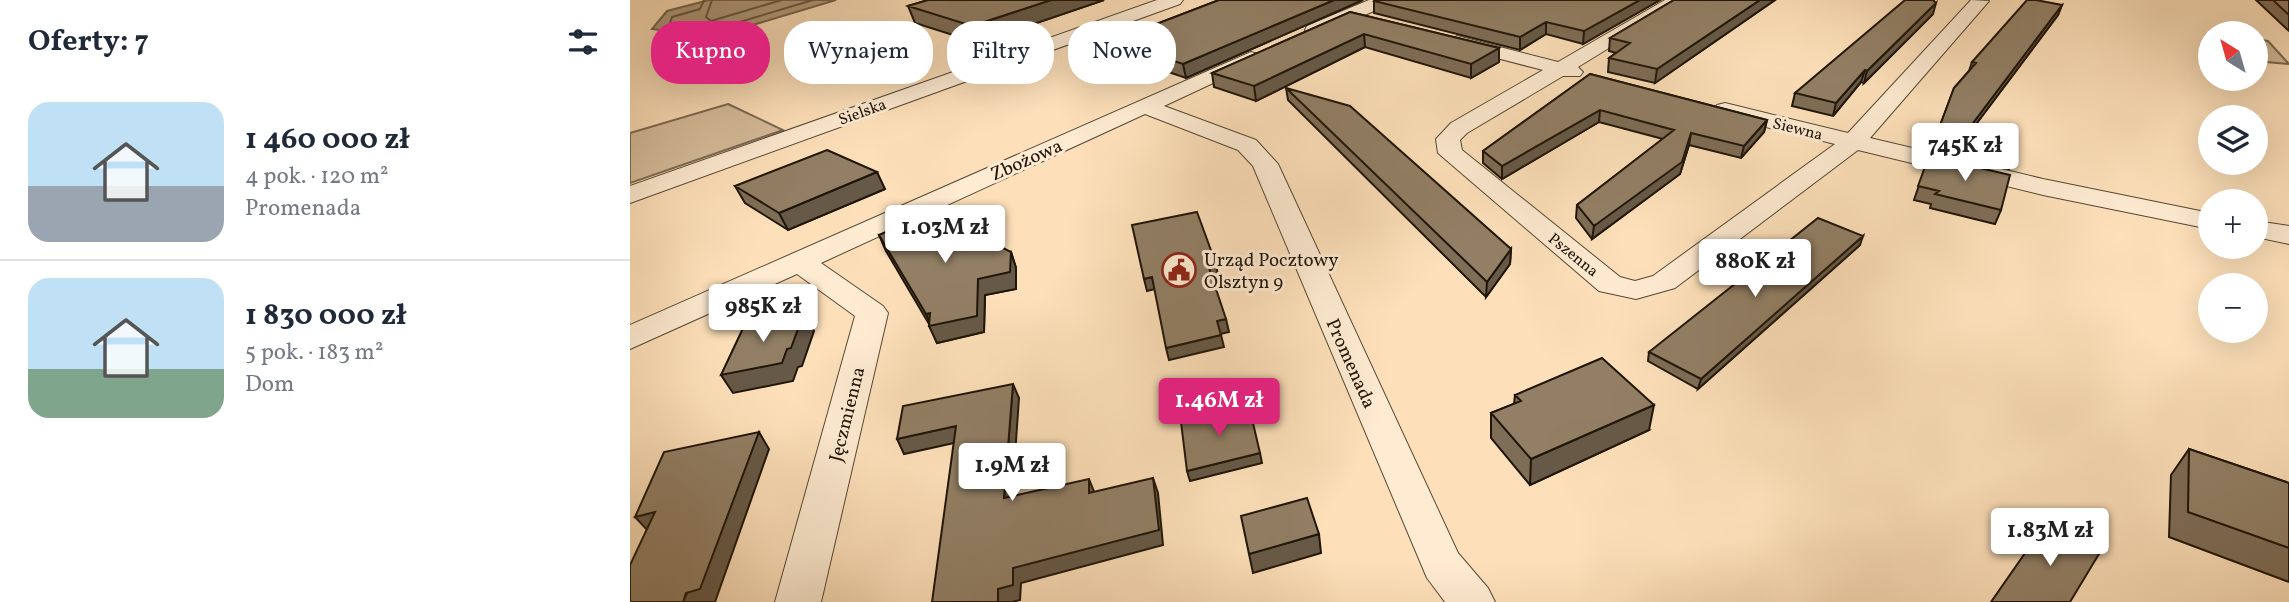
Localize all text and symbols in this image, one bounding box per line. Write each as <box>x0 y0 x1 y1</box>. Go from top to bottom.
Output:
text: Oferty: 7 <box>28 21 149 63</box>
chip: Kupno <box>651 21 770 84</box>
chip: Wynajem <box>784 21 933 84</box>
chip: Filtry <box>947 21 1054 84</box>
chip: Nowe <box>1068 21 1176 84</box>
north arrow <box>2198 21 2268 91</box>
map controls <box>2198 21 2268 343</box>
icon: filters <box>564 23 602 61</box>
street label: Sielska <box>836 94 890 132</box>
button: layers <box>2198 105 2268 175</box>
street label: Siewna <box>1770 113 1825 147</box>
text: 1 460 000 zł <box>245 119 410 161</box>
pin: 745K zł <box>1900 124 2030 183</box>
icon: home <box>84 130 168 214</box>
text: 745K zł <box>1928 130 2002 162</box>
street label: Zbożowa <box>987 133 1067 188</box>
text: 4 pok. · 120 m² <box>245 161 389 193</box>
button: + <box>2198 189 2268 259</box>
text: Promenada <box>245 193 361 225</box>
pin: 1.03M zł <box>873 205 1017 265</box>
text: 1.03M zł <box>901 212 989 244</box>
street label: Pszenna <box>1543 228 1603 283</box>
pin: 880K zł <box>1690 240 1820 299</box>
text: 880K zł <box>1715 246 1795 278</box>
place label: Urząd Pocztowy Olsztyn 9 <box>1204 248 1338 296</box>
public building icon: Urząd Pocztowy Olsztyn 9 <box>1160 251 1198 289</box>
button: − <box>2198 273 2268 343</box>
pin: 985K zł <box>698 284 828 344</box>
text: 985K zł <box>725 291 801 323</box>
text: 1 830 000 zł <box>245 295 406 337</box>
icon: home <box>84 306 168 390</box>
street label: Promenada <box>1319 315 1382 413</box>
text: 5 pok. · 183 m² <box>245 337 383 369</box>
street label: Jęczmienna <box>824 364 872 465</box>
text: Dom <box>245 369 294 401</box>
pin: 1.46M zł <box>1147 378 1291 438</box>
text: 1.46M zł <box>1175 385 1263 417</box>
pin: 1.9M zł <box>947 444 1077 503</box>
text: 1.9M zł <box>975 450 1049 482</box>
pin: 1.83M zł <box>1978 508 2122 568</box>
text: 1.83M zł <box>2007 515 2093 547</box>

